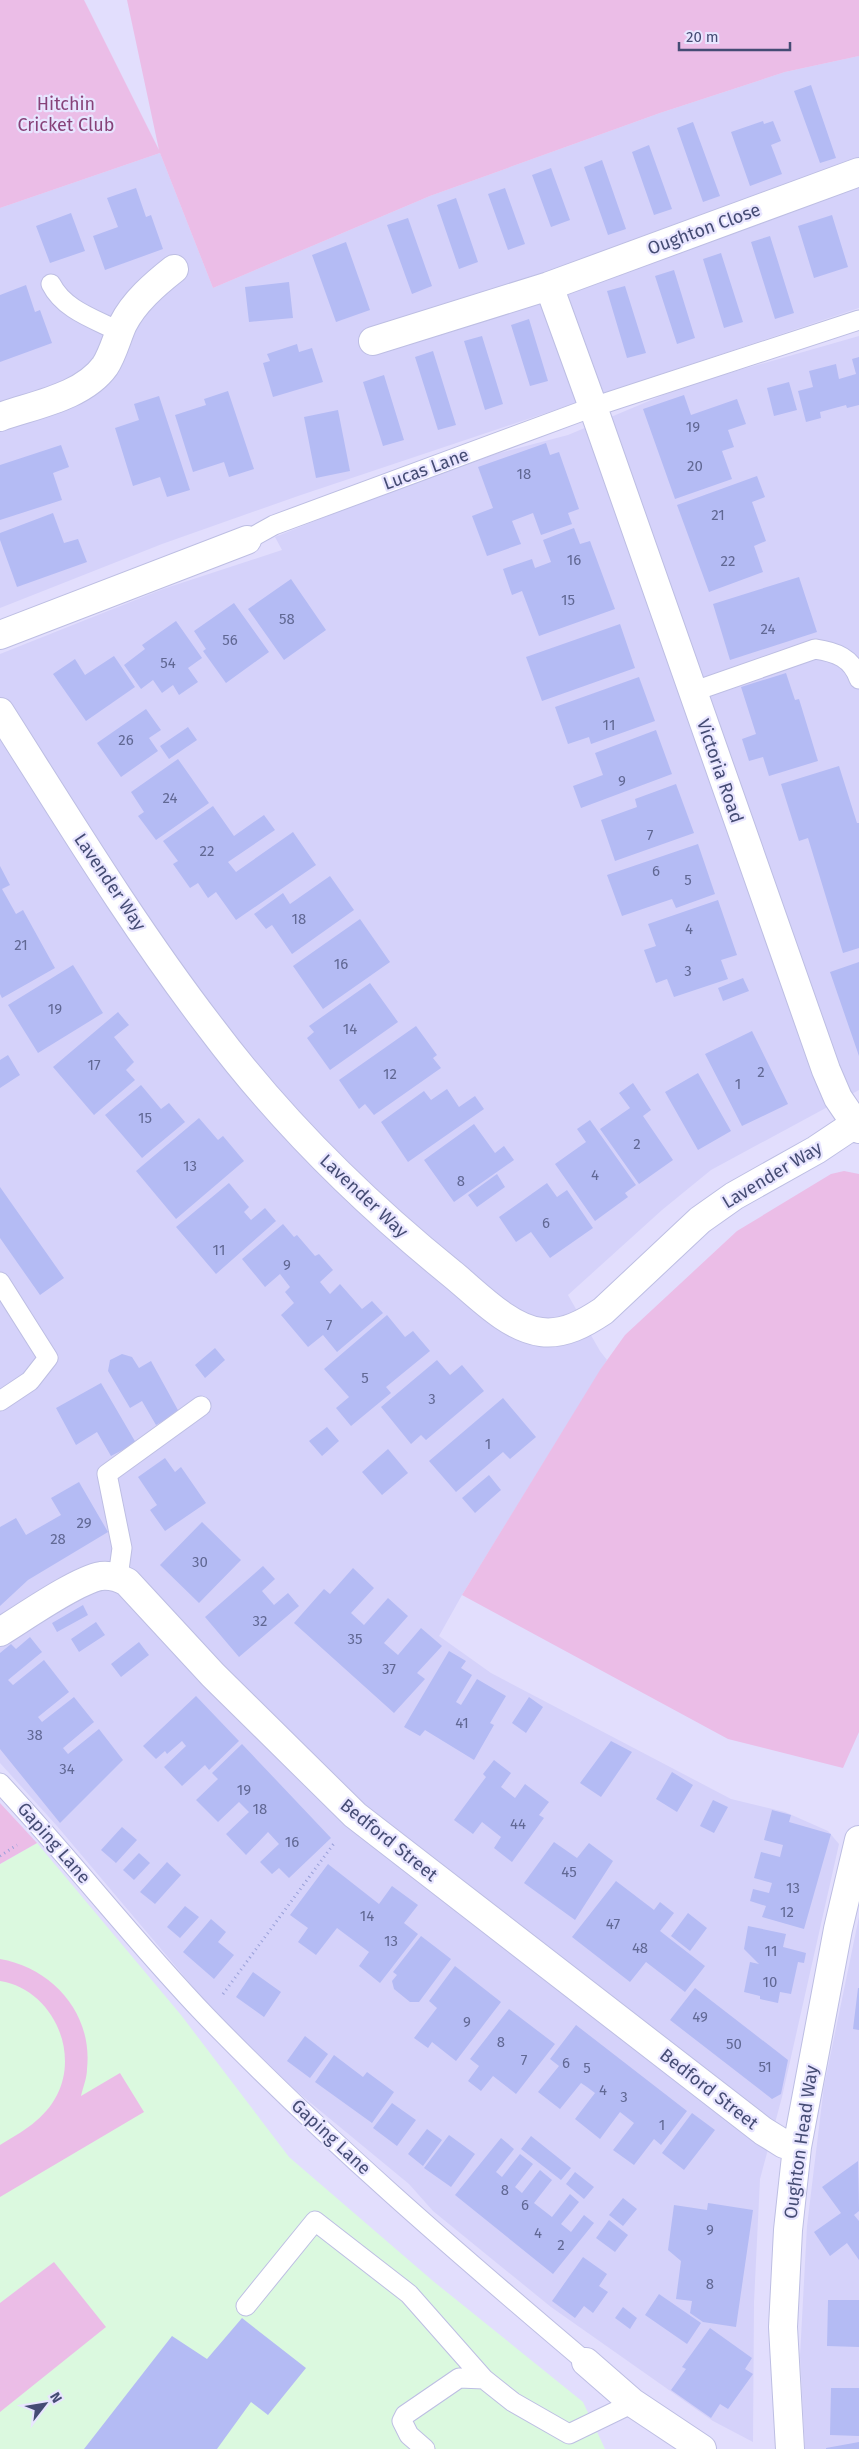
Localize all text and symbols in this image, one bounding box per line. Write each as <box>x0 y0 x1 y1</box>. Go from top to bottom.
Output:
scale bar <box>679 20 790 52</box>
text: 20 m <box>686 28 719 46</box>
park label: Hitchin Cricket Club <box>18 93 114 136</box>
street label: Oughton Close <box>644 198 764 260</box>
house number: 19 <box>686 418 700 436</box>
street label: Lucas Lane <box>380 443 472 495</box>
house number: 20 <box>687 457 703 475</box>
house number: 18 <box>517 465 531 483</box>
house number: 21 <box>711 506 725 524</box>
house number: 16 <box>567 551 581 569</box>
house number: 22 <box>721 552 735 570</box>
house number: 15 <box>561 591 575 609</box>
house number: 58 <box>279 610 295 628</box>
house number: 24 <box>760 620 776 638</box>
house number: 56 <box>222 631 238 649</box>
house number: 54 <box>160 654 176 672</box>
house number: 11 <box>603 716 615 734</box>
street label: Victoria Road <box>692 716 748 826</box>
house number: 26 <box>118 731 134 749</box>
house number: 9 <box>618 772 626 790</box>
house number: 24 <box>162 789 178 807</box>
house number: 7 <box>647 826 654 844</box>
street label: Lavender Way <box>69 829 151 935</box>
house number: 22 <box>200 842 214 860</box>
house number: 6 <box>652 862 660 880</box>
house number: 5 <box>684 871 692 889</box>
house number: 18 <box>292 910 306 928</box>
house number: 4 <box>685 920 693 938</box>
house number: 21 <box>14 936 28 954</box>
house number: 16 <box>334 955 348 973</box>
house number: 3 <box>684 962 692 980</box>
house number: 19 <box>48 1000 62 1018</box>
house number: 14 <box>343 1020 357 1038</box>
house number: 17 <box>87 1056 101 1074</box>
house number: 2 <box>757 1063 765 1081</box>
house number: 12 <box>383 1065 397 1083</box>
house number: 1 <box>735 1075 741 1093</box>
house number: 15 <box>138 1109 152 1127</box>
house number: 2 <box>633 1135 641 1153</box>
street label: Lavender Way <box>718 1137 826 1213</box>
street label: Lavender Way <box>315 1150 413 1242</box>
house number: 13 <box>183 1157 197 1175</box>
house number: 4 <box>591 1166 599 1184</box>
house number: 8 <box>457 1172 465 1190</box>
house number: 6 <box>542 1214 550 1232</box>
house number: 11 <box>213 1241 225 1259</box>
house number: 9 <box>283 1256 291 1274</box>
house number: 7 <box>326 1316 333 1334</box>
house number: 5 <box>361 1369 369 1387</box>
house number: 3 <box>428 1390 436 1408</box>
house number: 1 <box>485 1435 491 1453</box>
house number: 29 <box>76 1514 92 1532</box>
house number: 28 <box>50 1530 66 1548</box>
house number: 30 <box>192 1553 208 1571</box>
house number: 32 <box>253 1612 267 1630</box>
house number: 35 <box>347 1630 363 1648</box>
house number: 37 <box>382 1660 396 1678</box>
house number: 41 <box>455 1714 469 1732</box>
house number: 38 <box>27 1726 43 1744</box>
house number: 34 <box>59 1760 75 1778</box>
house number: 19 <box>237 1781 251 1799</box>
street label: Bedford Street <box>336 1794 442 1886</box>
street label: Gaping Lane <box>13 1798 95 1888</box>
house number: 18 <box>253 1800 267 1818</box>
house number: 44 <box>510 1815 526 1833</box>
house number: 16 <box>285 1833 299 1851</box>
house number: 45 <box>561 1863 577 1881</box>
house number: 13 <box>786 1879 800 1897</box>
house number: 12 <box>780 1903 794 1921</box>
house number: 14 <box>360 1907 374 1925</box>
house number: 47 <box>606 1915 620 1933</box>
house number: 13 <box>384 1932 398 1950</box>
house number: 48 <box>632 1939 648 1957</box>
house number: 11 <box>765 1942 777 1960</box>
house number: 10 <box>763 1973 777 1991</box>
house number: 49 <box>692 2008 708 2026</box>
house number: 9 <box>463 2013 471 2031</box>
house number: 8 <box>497 2033 505 2051</box>
house number: 50 <box>726 2035 742 2053</box>
street label: Bedford Street <box>655 2044 763 2135</box>
house number: 7 <box>521 2051 528 2069</box>
house number: 6 <box>562 2054 570 2072</box>
house number: 51 <box>758 2058 772 2076</box>
house number: 5 <box>583 2059 591 2077</box>
street label: Oughton Head Way <box>779 2064 823 2220</box>
house number: 4 <box>599 2081 607 2099</box>
house number: 3 <box>620 2088 628 2106</box>
street label: Gaping Lane <box>287 2095 375 2179</box>
house number: 1 <box>659 2116 665 2134</box>
house number: 8 <box>501 2181 509 2199</box>
house number: 6 <box>521 2196 529 2214</box>
house number: 9 <box>706 2221 714 2239</box>
house number: 4 <box>534 2224 542 2242</box>
house number: 2 <box>557 2236 565 2254</box>
house number: 8 <box>706 2275 714 2293</box>
north arrow <box>20 2379 70 2429</box>
text: N <box>46 2389 65 2406</box>

